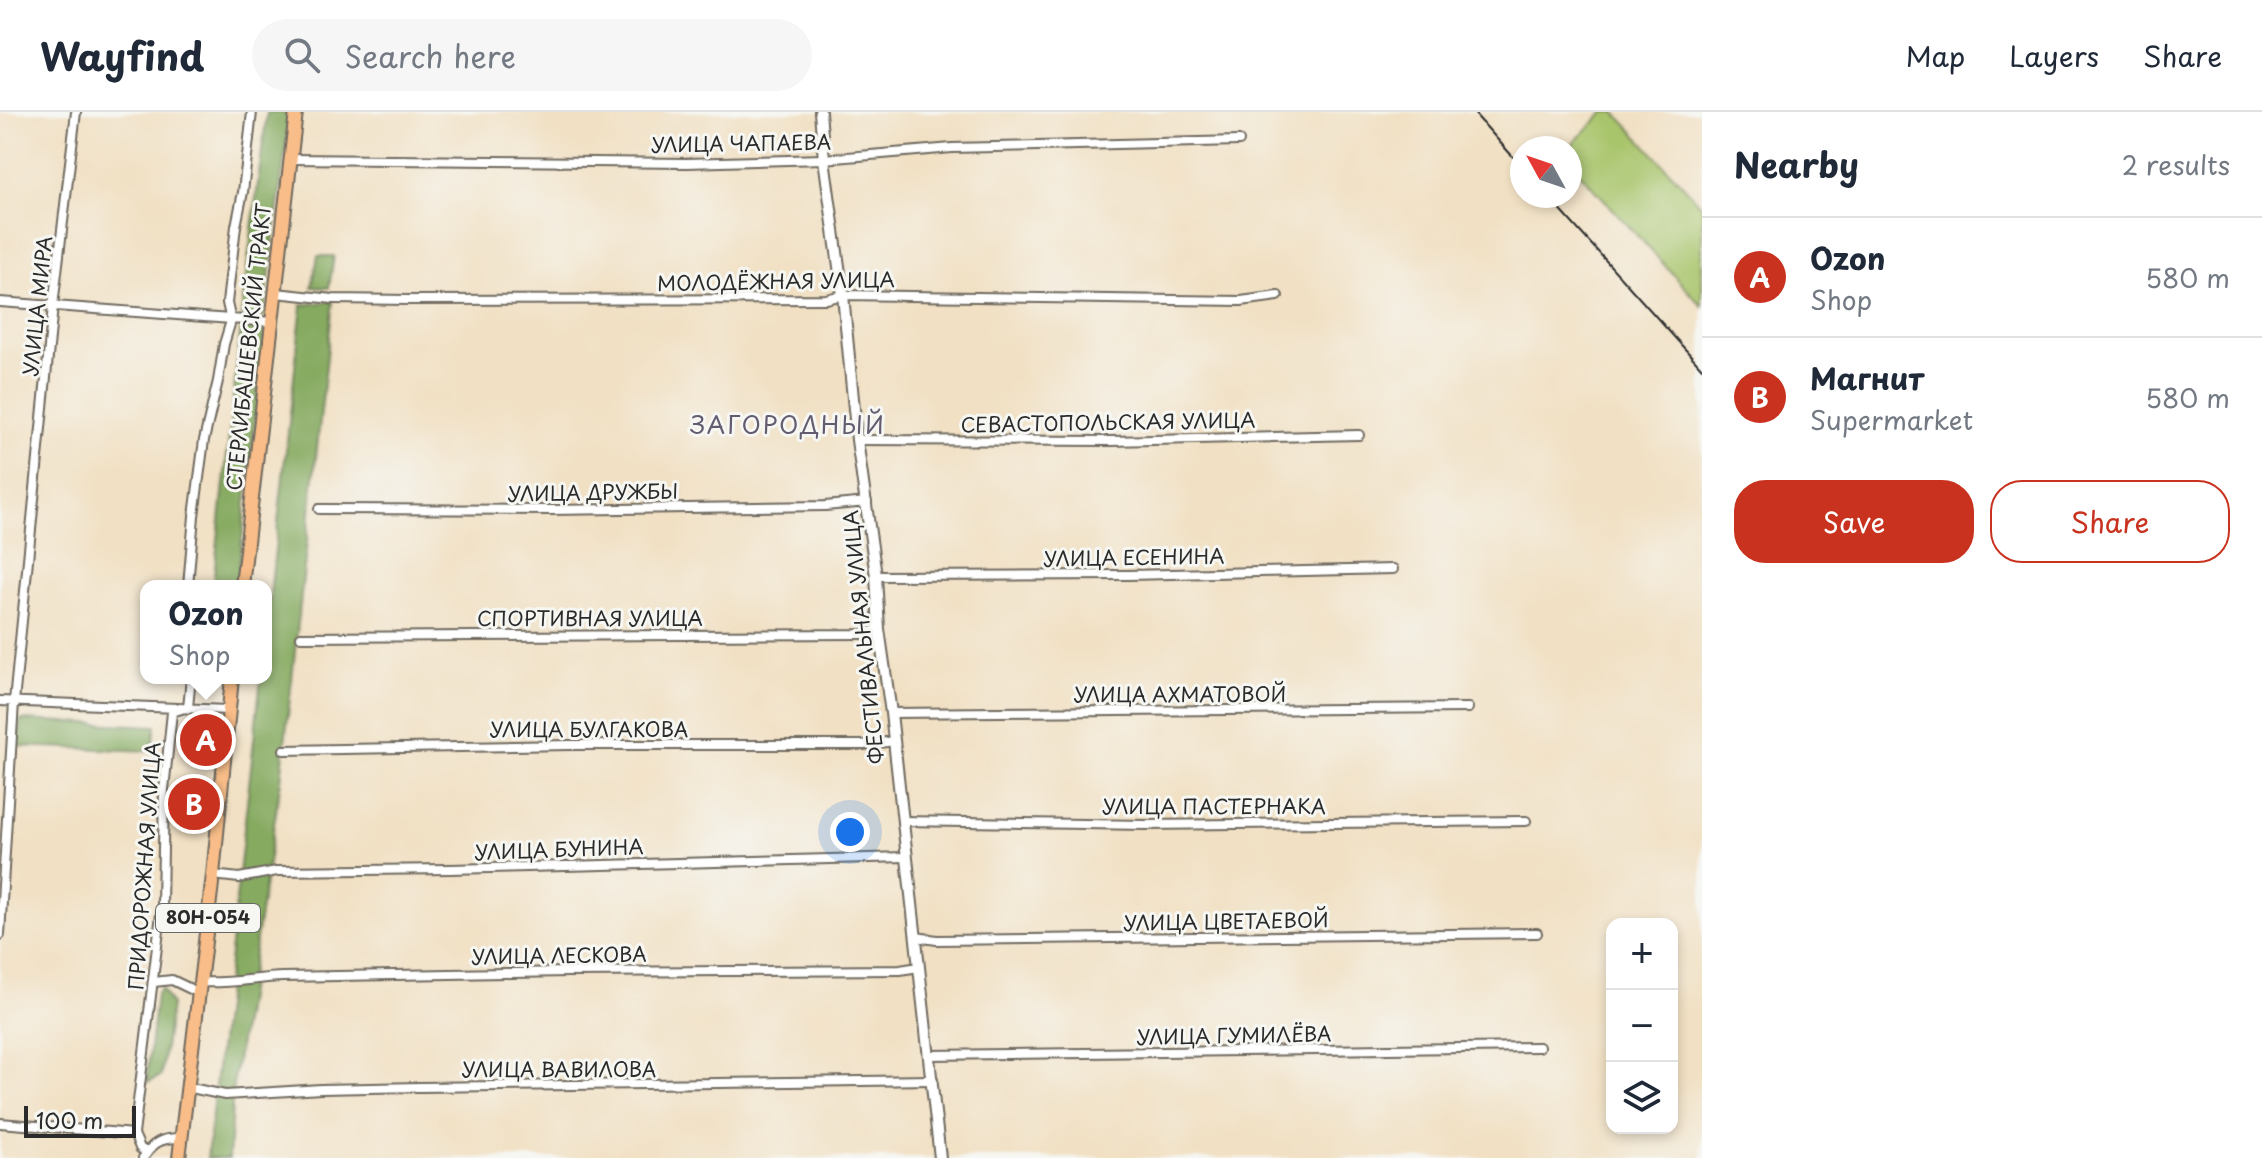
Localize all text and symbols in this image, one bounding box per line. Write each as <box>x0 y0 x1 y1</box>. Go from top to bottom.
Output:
search box <box>252 19 812 91</box>
text: Wayfind <box>40 27 204 84</box>
icon: search <box>280 33 324 77</box>
text: Search here <box>344 33 516 78</box>
text: Map <box>1905 34 1965 77</box>
text: Layers <box>2009 34 2099 77</box>
text: Share <box>2143 34 2222 77</box>
street label: УЛИЦА ЧАПАЕВА <box>651 126 831 160</box>
north arrow <box>1510 136 1582 208</box>
text: Nearby <box>1734 138 1859 190</box>
text: 2 results <box>2122 145 2230 184</box>
street label: СТЕРЛИБАШЕВСКИЙ ТРАКТ <box>218 202 278 492</box>
street label: УЛИЦА МИРА <box>15 234 59 377</box>
text: Ozon <box>1810 235 1885 280</box>
text: A <box>1750 258 1770 297</box>
text: 580 m <box>2145 258 2230 297</box>
street label: МОЛОДЁЖНАЯ УЛИЦА <box>657 264 895 298</box>
text: Shop <box>1810 280 1872 319</box>
text: Магнит <box>1810 355 1924 400</box>
text: B <box>1751 378 1769 417</box>
text: 580 m <box>2145 378 2230 417</box>
text: Supermarket <box>1810 400 1973 439</box>
street label: СЕВАСТОПОЛЬСКАЯ УЛИЦА <box>960 404 1256 440</box>
district label: ЗАГОРОДНЫЙ <box>690 406 886 442</box>
street label: УЛИЦА ДРУЖБЫ <box>507 476 679 508</box>
button: Save <box>1734 480 1974 563</box>
button: Share <box>1990 480 2230 563</box>
street label: ФЕСТИВАЛЬНАЯ УЛИЦА <box>835 509 891 765</box>
street label: УЛИЦА ЕСЕНИНА <box>1043 540 1225 574</box>
popup <box>140 580 272 684</box>
text: Ozon <box>168 590 244 635</box>
street label: СПОРТИВНАЯ УЛИЦА <box>477 603 703 633</box>
text: Shop <box>168 635 230 674</box>
street label: УЛИЦА АХМАТОВОЙ <box>1074 679 1286 709</box>
pin: A <box>180 710 232 770</box>
street label: УЛИЦА БУЛГАКОВА <box>490 714 688 744</box>
street label: ПРИДОРОЖНАЯ УЛИЦА <box>120 741 168 991</box>
pin: B <box>168 774 220 834</box>
street label: УЛИЦА ПАСТЕРНАКА <box>1102 791 1326 821</box>
your location <box>830 812 870 852</box>
street label: УЛИЦА БУНИНА <box>474 831 644 867</box>
road number: 80Н-054 <box>156 904 260 932</box>
street label: УЛИЦА ЦВЕТАЕВОЙ <box>1123 904 1329 938</box>
map controls <box>1606 918 1678 1134</box>
button: + <box>1606 918 1678 990</box>
street label: УЛИЦА ЛЕСКОВА <box>471 938 647 972</box>
button: − <box>1606 990 1678 1062</box>
street label: УЛИЦА ГУМИЛЁВА <box>1136 1018 1332 1052</box>
street label: УЛИЦА ВАВИЛОВА <box>462 1054 656 1084</box>
button: layers <box>1606 1062 1678 1134</box>
scale bar <box>24 1102 136 1138</box>
text: 100 m <box>36 1103 103 1136</box>

